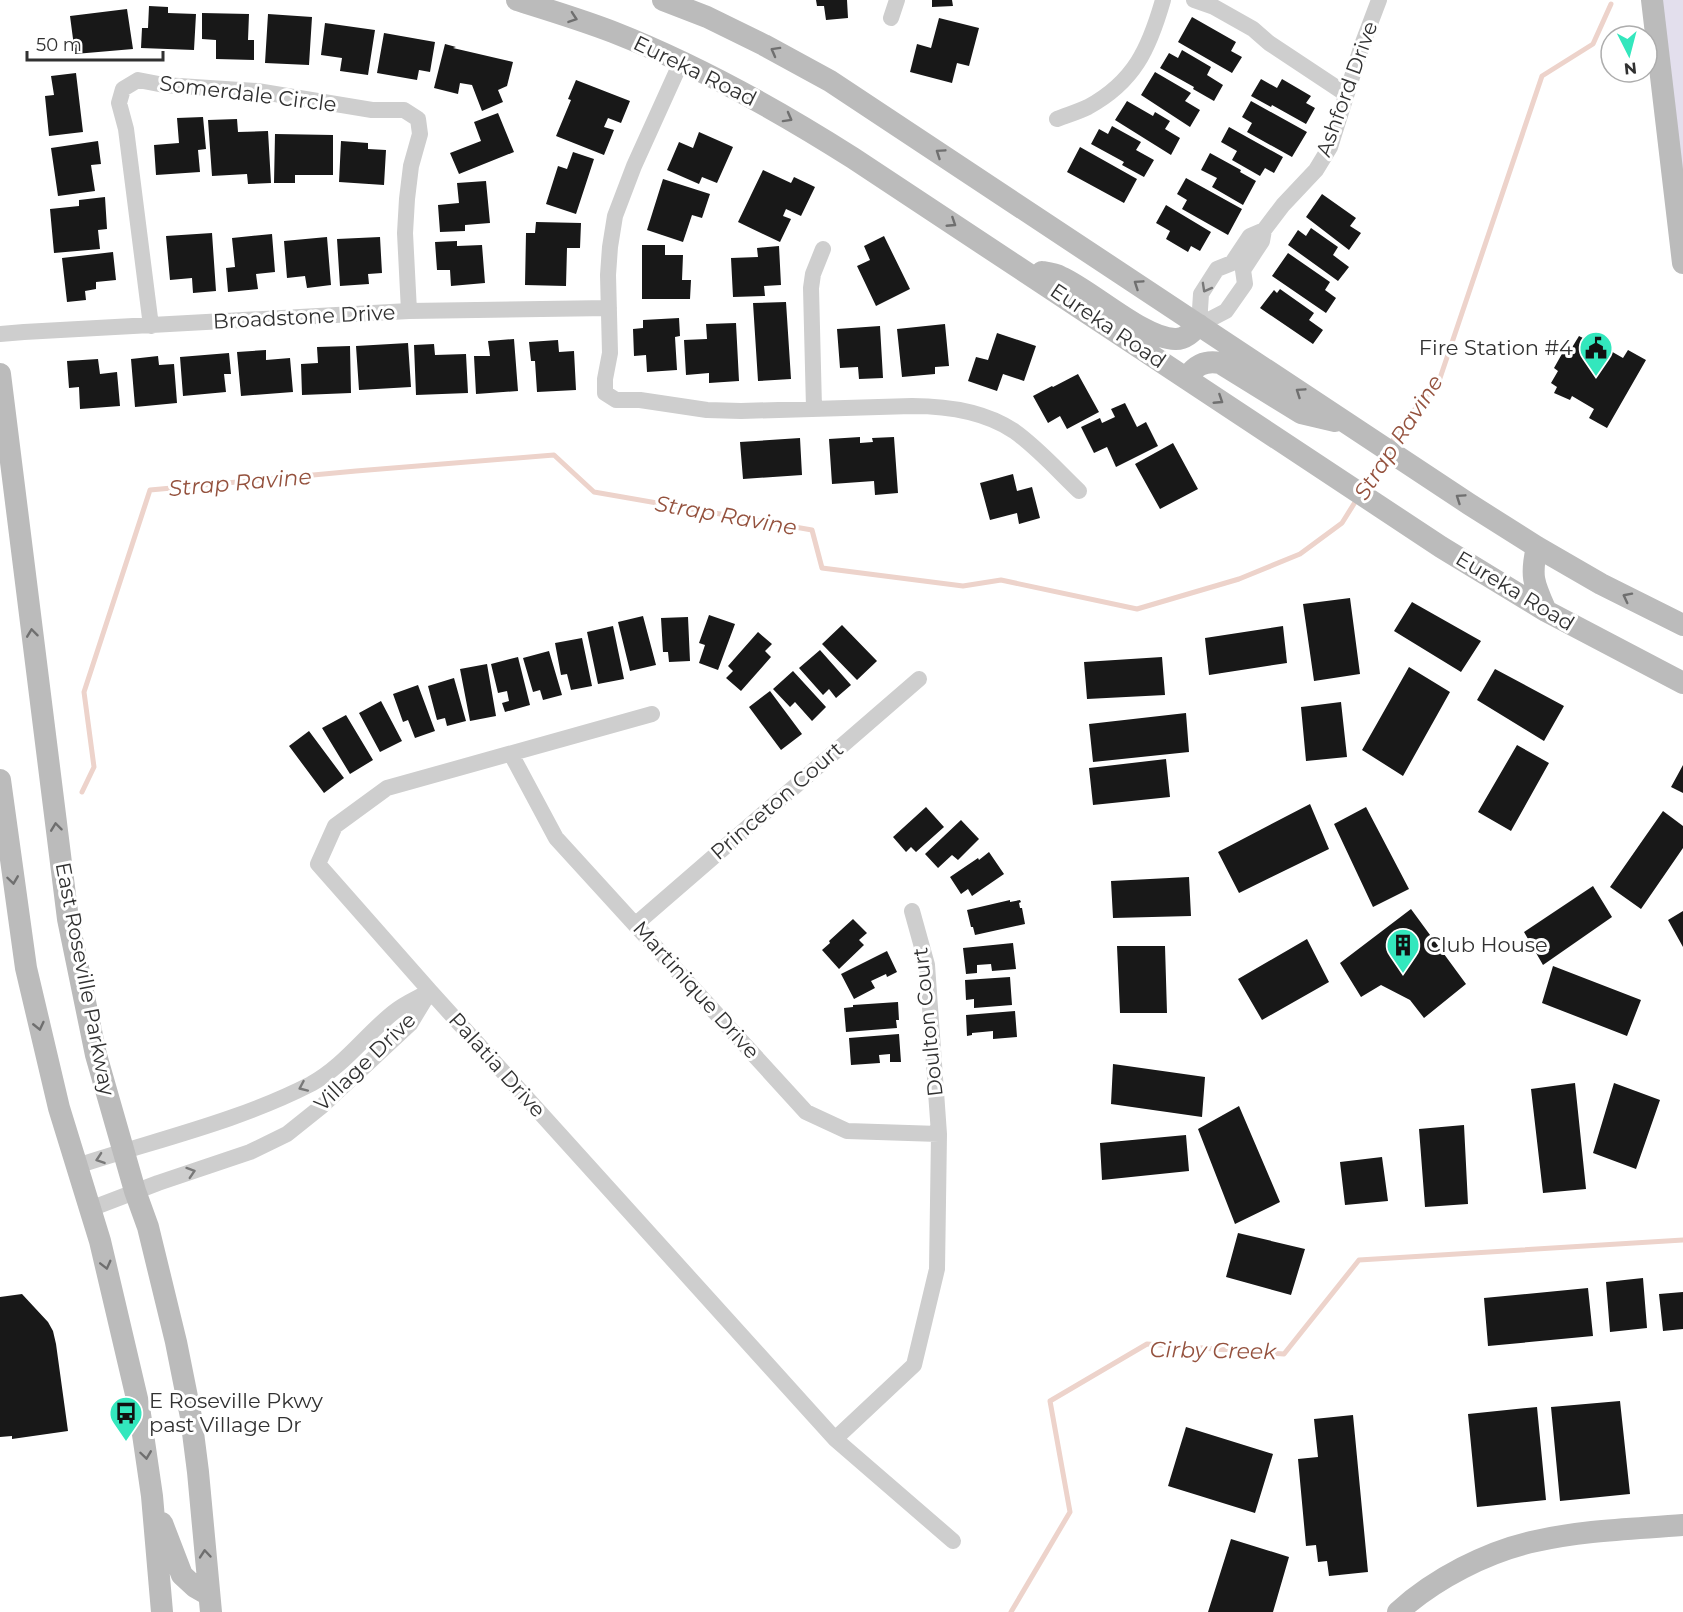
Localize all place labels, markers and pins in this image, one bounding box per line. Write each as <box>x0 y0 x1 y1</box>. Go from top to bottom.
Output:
public building icon: Fire Station #4 <box>1578 330 1614 377</box>
place label: Fire Station #4 <box>1419 335 1573 360</box>
building icon: Club House <box>1385 927 1421 974</box>
place label: Club House <box>1426 932 1548 957</box>
place label: E Roseville Pkwy past Village Dr <box>149 1388 324 1437</box>
bus stop icon: E Roseville Pkwy past Village Dr <box>108 1395 144 1442</box>

